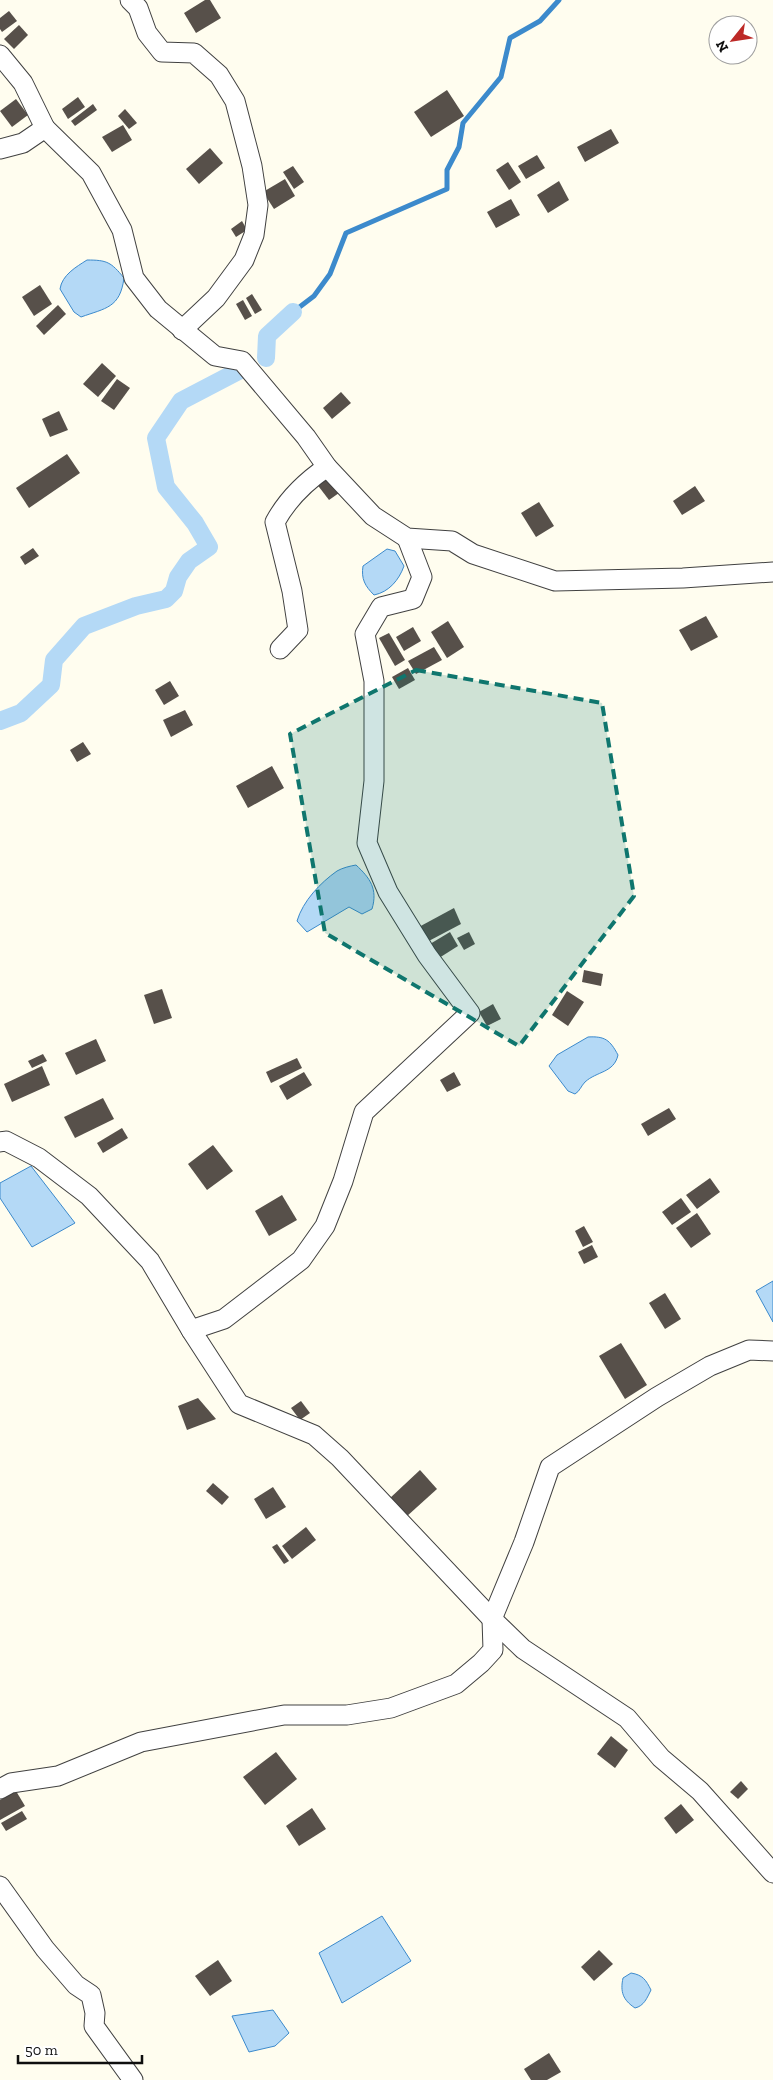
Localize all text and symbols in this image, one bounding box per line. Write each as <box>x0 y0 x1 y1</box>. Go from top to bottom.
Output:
north arrow <box>708 15 758 65</box>
text: N <box>712 37 732 55</box>
scale bar <box>18 2032 141 2064</box>
text: 50 m <box>25 2041 58 2059</box>

